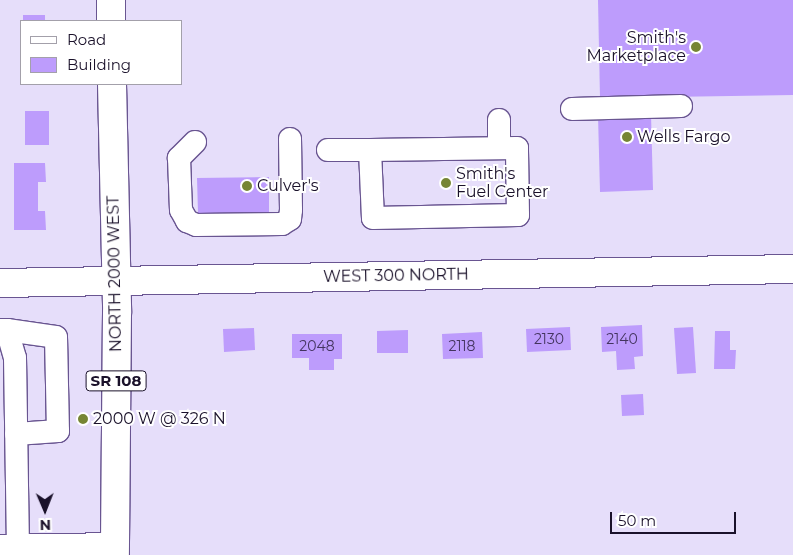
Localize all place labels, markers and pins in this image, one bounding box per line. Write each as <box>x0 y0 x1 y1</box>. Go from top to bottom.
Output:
place label: Smith's Marketplace <box>586 28 686 66</box>
marker: Smith's Marketplace <box>690 41 702 53</box>
place label: Wells Fargo <box>637 127 731 147</box>
marker: Wells Fargo <box>621 131 633 143</box>
place label: Smith's Fuel Center <box>456 164 548 202</box>
place label: Culver's <box>257 176 319 196</box>
marker: Smith's Fuel Center <box>440 177 452 189</box>
marker: Culver's <box>241 180 253 192</box>
place label: 2000 W @ 326 N <box>93 409 226 429</box>
marker: 2000 W @ 326 N <box>77 413 89 425</box>

